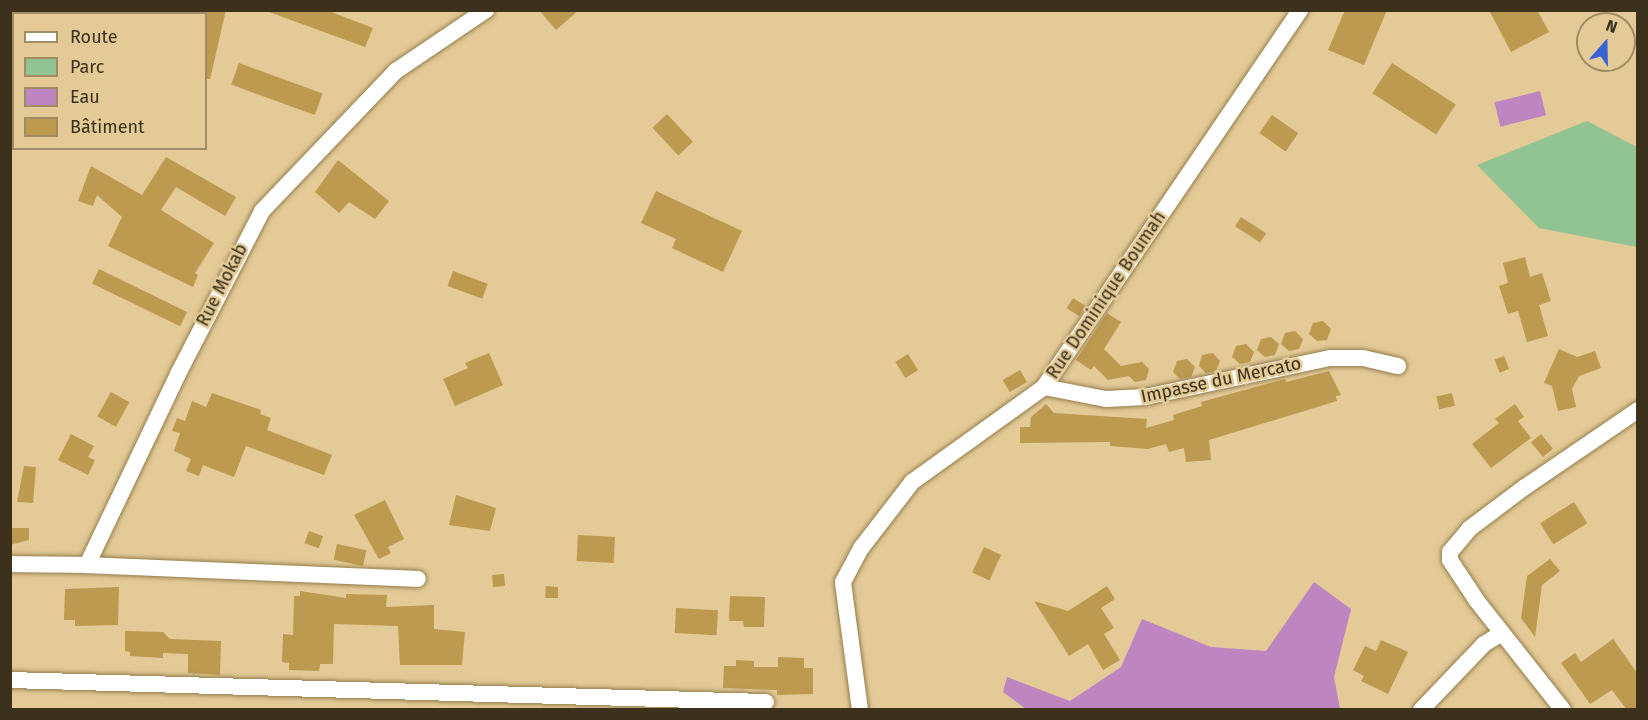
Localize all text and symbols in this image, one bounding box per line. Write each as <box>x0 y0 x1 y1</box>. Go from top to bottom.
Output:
legend <box>12 12 207 150</box>
north arrow <box>1576 12 1636 72</box>
text: N <box>1603 16 1620 37</box>
text: Route <box>70 26 118 48</box>
text: Parc <box>70 56 104 78</box>
text: Eau <box>70 86 100 108</box>
text: Bâtiment <box>70 116 145 138</box>
street label: Rue Dominique Boumah <box>1042 207 1170 383</box>
street label: Rue Mokab <box>192 240 252 330</box>
street label: Impasse du Mercato <box>1139 352 1303 408</box>

